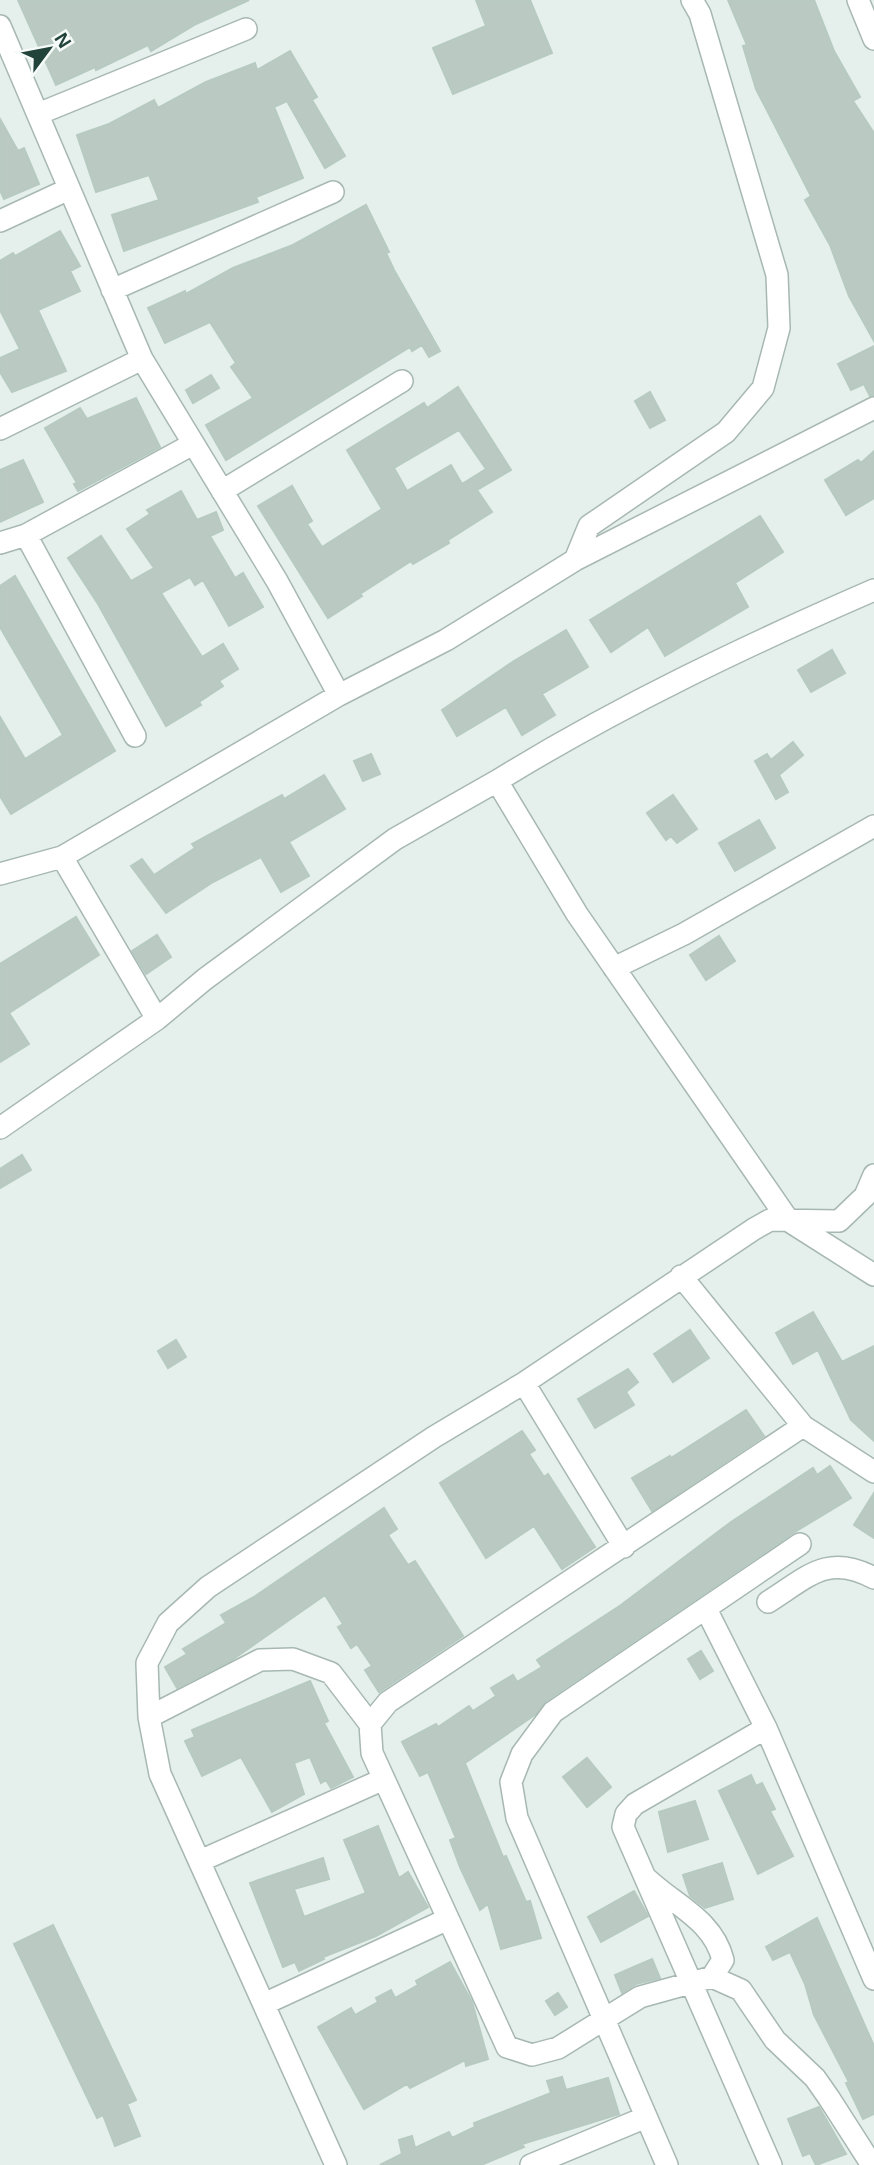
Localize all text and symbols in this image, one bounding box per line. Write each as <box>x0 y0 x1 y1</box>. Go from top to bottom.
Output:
north arrow <box>14 14 84 84</box>
text: N <box>50 29 76 52</box>

